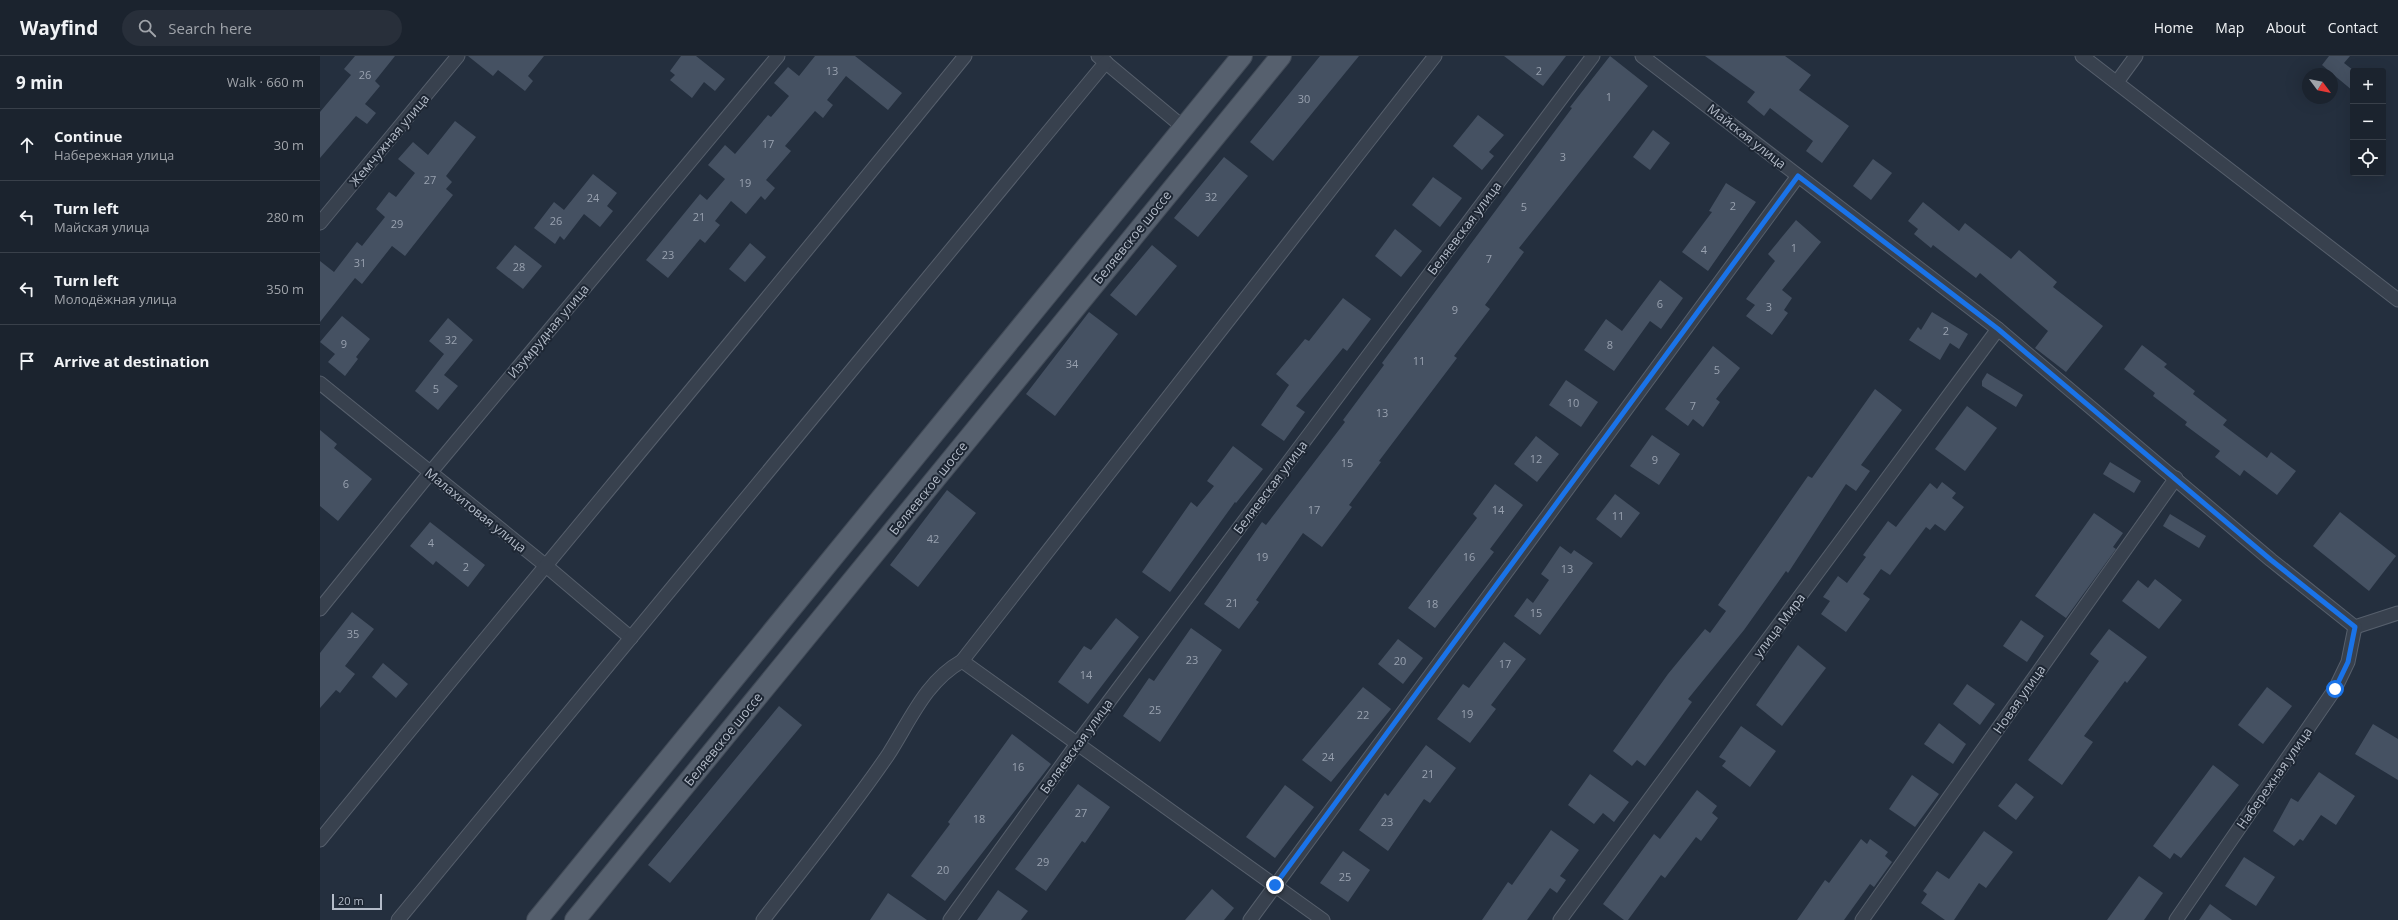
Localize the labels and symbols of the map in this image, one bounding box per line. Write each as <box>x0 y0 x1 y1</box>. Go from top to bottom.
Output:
house number: 13 <box>826 63 838 78</box>
house number: 2 <box>1536 63 1542 78</box>
house number: 26 <box>359 67 371 82</box>
north arrow <box>2302 68 2338 104</box>
house number: 1 <box>1606 89 1612 104</box>
street label: Жемчужная улица <box>345 90 433 190</box>
house number: 30 <box>1298 91 1310 106</box>
street label: Майская улица <box>1704 100 1790 172</box>
house number: 17 <box>762 136 774 151</box>
house number: 3 <box>1560 149 1566 164</box>
house number: 27 <box>424 172 436 187</box>
house number: 19 <box>739 175 751 190</box>
street label: Беляевская улица <box>1423 177 1505 279</box>
street label: Беляевское шоссе <box>1089 187 1175 287</box>
house number: 32 <box>1205 189 1217 204</box>
house number: 24 <box>587 190 600 205</box>
house number: 2 <box>1730 198 1736 213</box>
house number: 5 <box>1521 199 1527 214</box>
house number: 21 <box>693 209 705 224</box>
house number: 26 <box>550 213 562 228</box>
house number: 29 <box>391 216 403 231</box>
house number: 1 <box>1791 240 1797 255</box>
house number: 4 <box>1701 242 1708 257</box>
house number: 23 <box>662 247 674 262</box>
house number: 7 <box>1486 251 1492 266</box>
house number: 31 <box>354 255 366 270</box>
house number: 28 <box>513 259 525 274</box>
street label: Изумрудная улица <box>503 280 593 382</box>
house number: 6 <box>1657 296 1663 311</box>
house number: 3 <box>1766 299 1772 314</box>
house number: 9 <box>1452 302 1458 317</box>
house number: 2 <box>1943 323 1949 338</box>
house number: 32 <box>445 332 457 347</box>
house number: 9 <box>341 336 347 351</box>
house number: 8 <box>1607 337 1613 352</box>
house number: 11 <box>1413 353 1425 368</box>
house number: 34 <box>1066 356 1079 371</box>
house number: 5 <box>1714 362 1720 377</box>
house number: 5 <box>433 381 439 396</box>
house number: 10 <box>1567 395 1579 410</box>
house number: 7 <box>1690 398 1696 413</box>
house number: 13 <box>1376 405 1388 420</box>
street label: Беляевская улица <box>1229 436 1311 538</box>
street label: Беляевское шоссе <box>885 438 971 538</box>
house number: 12 <box>1530 451 1542 466</box>
house number: 9 <box>1652 452 1658 467</box>
house number: 15 <box>1341 455 1353 470</box>
street label: Малахитовая улица <box>422 464 530 556</box>
house number: 6 <box>343 476 349 491</box>
house number: 17 <box>1308 502 1320 517</box>
house number: 14 <box>1492 502 1505 517</box>
house number: 11 <box>1612 508 1624 523</box>
house number: 42 <box>927 531 939 546</box>
house number: 4 <box>428 535 435 550</box>
house number: 19 <box>1256 549 1268 564</box>
house number: 16 <box>1463 549 1475 564</box>
house number: 2 <box>463 559 469 574</box>
house number: 13 <box>1561 561 1573 576</box>
street label: улица Мира <box>1749 589 1809 661</box>
house number: 21 <box>1226 595 1238 610</box>
house number: 18 <box>1426 596 1438 611</box>
house number: 15 <box>1530 605 1542 620</box>
house number: 35 <box>347 626 359 641</box>
house number: 23 <box>1186 652 1198 667</box>
house number: 20 <box>1394 653 1406 668</box>
house number: 17 <box>1499 656 1511 671</box>
street label: Новая улица <box>1989 661 2049 737</box>
house number: 14 <box>1080 667 1093 682</box>
route start <box>2326 680 2344 698</box>
street label: Беляевское шоссе <box>680 689 766 789</box>
street label: Беляевская улица <box>1036 695 1116 797</box>
house number: 25 <box>1149 702 1161 717</box>
house number: 19 <box>1461 706 1473 721</box>
house number: 22 <box>1357 707 1369 722</box>
street label: Набережная улица <box>2232 724 2316 832</box>
house number: 24 <box>1322 749 1335 764</box>
house number: 16 <box>1012 759 1024 774</box>
house number: 21 <box>1422 766 1434 781</box>
house number: 27 <box>1075 805 1087 820</box>
house number: 18 <box>973 811 985 826</box>
house number: 23 <box>1381 814 1393 829</box>
house number: 29 <box>1037 854 1049 869</box>
house number: 20 <box>937 862 949 877</box>
house number: 25 <box>1339 869 1351 884</box>
route end <box>1266 876 1284 894</box>
scale bar <box>332 892 382 911</box>

